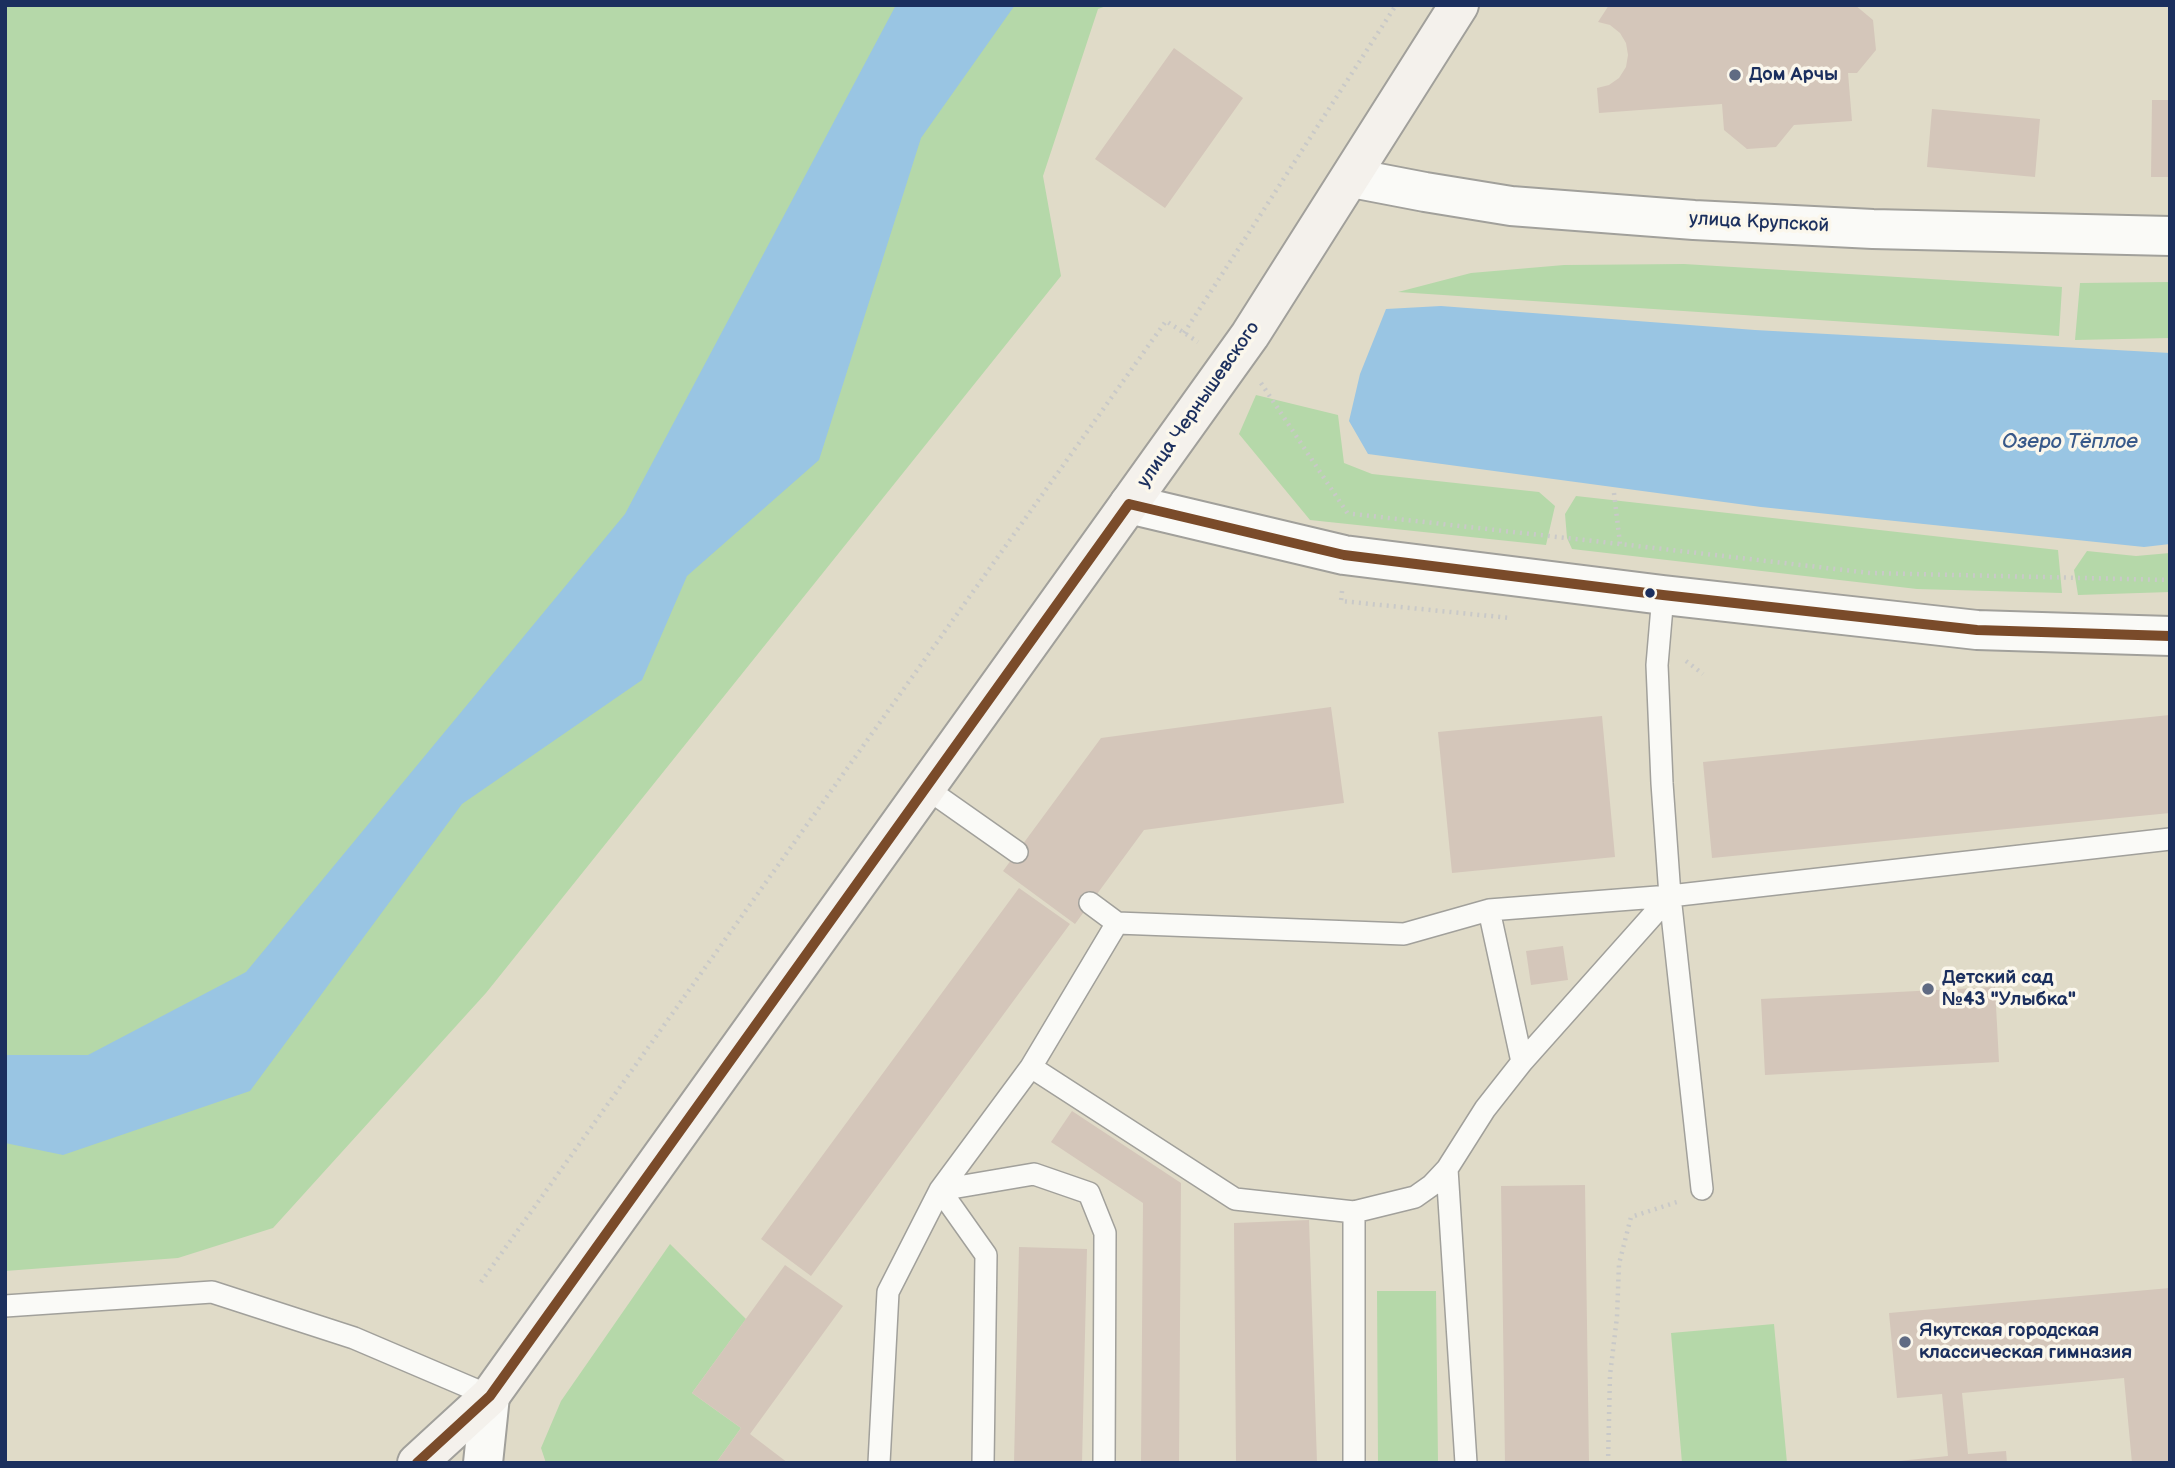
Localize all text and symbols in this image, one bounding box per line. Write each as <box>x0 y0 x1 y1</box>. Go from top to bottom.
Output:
place label: Дом Арчы <box>1749 64 1838 86</box>
marker: Дом Арчы <box>1727 67 1743 83</box>
street label: улица Крупской <box>1688 208 1830 238</box>
street label: улица Чернышевского <box>1133 318 1265 492</box>
water label: Озеро Тёплое <box>2002 430 2138 456</box>
unlabelled marker <box>1643 586 1657 600</box>
place label: Детский сад №43 "Улыбка" <box>1942 967 2076 1011</box>
marker: Детский сад №43 "Улыбка" <box>1920 981 1936 997</box>
place label: Якутская городская классическая гимназия <box>1919 1320 2132 1364</box>
marker: Якутская городская классическая гимназия <box>1897 1334 1913 1350</box>

